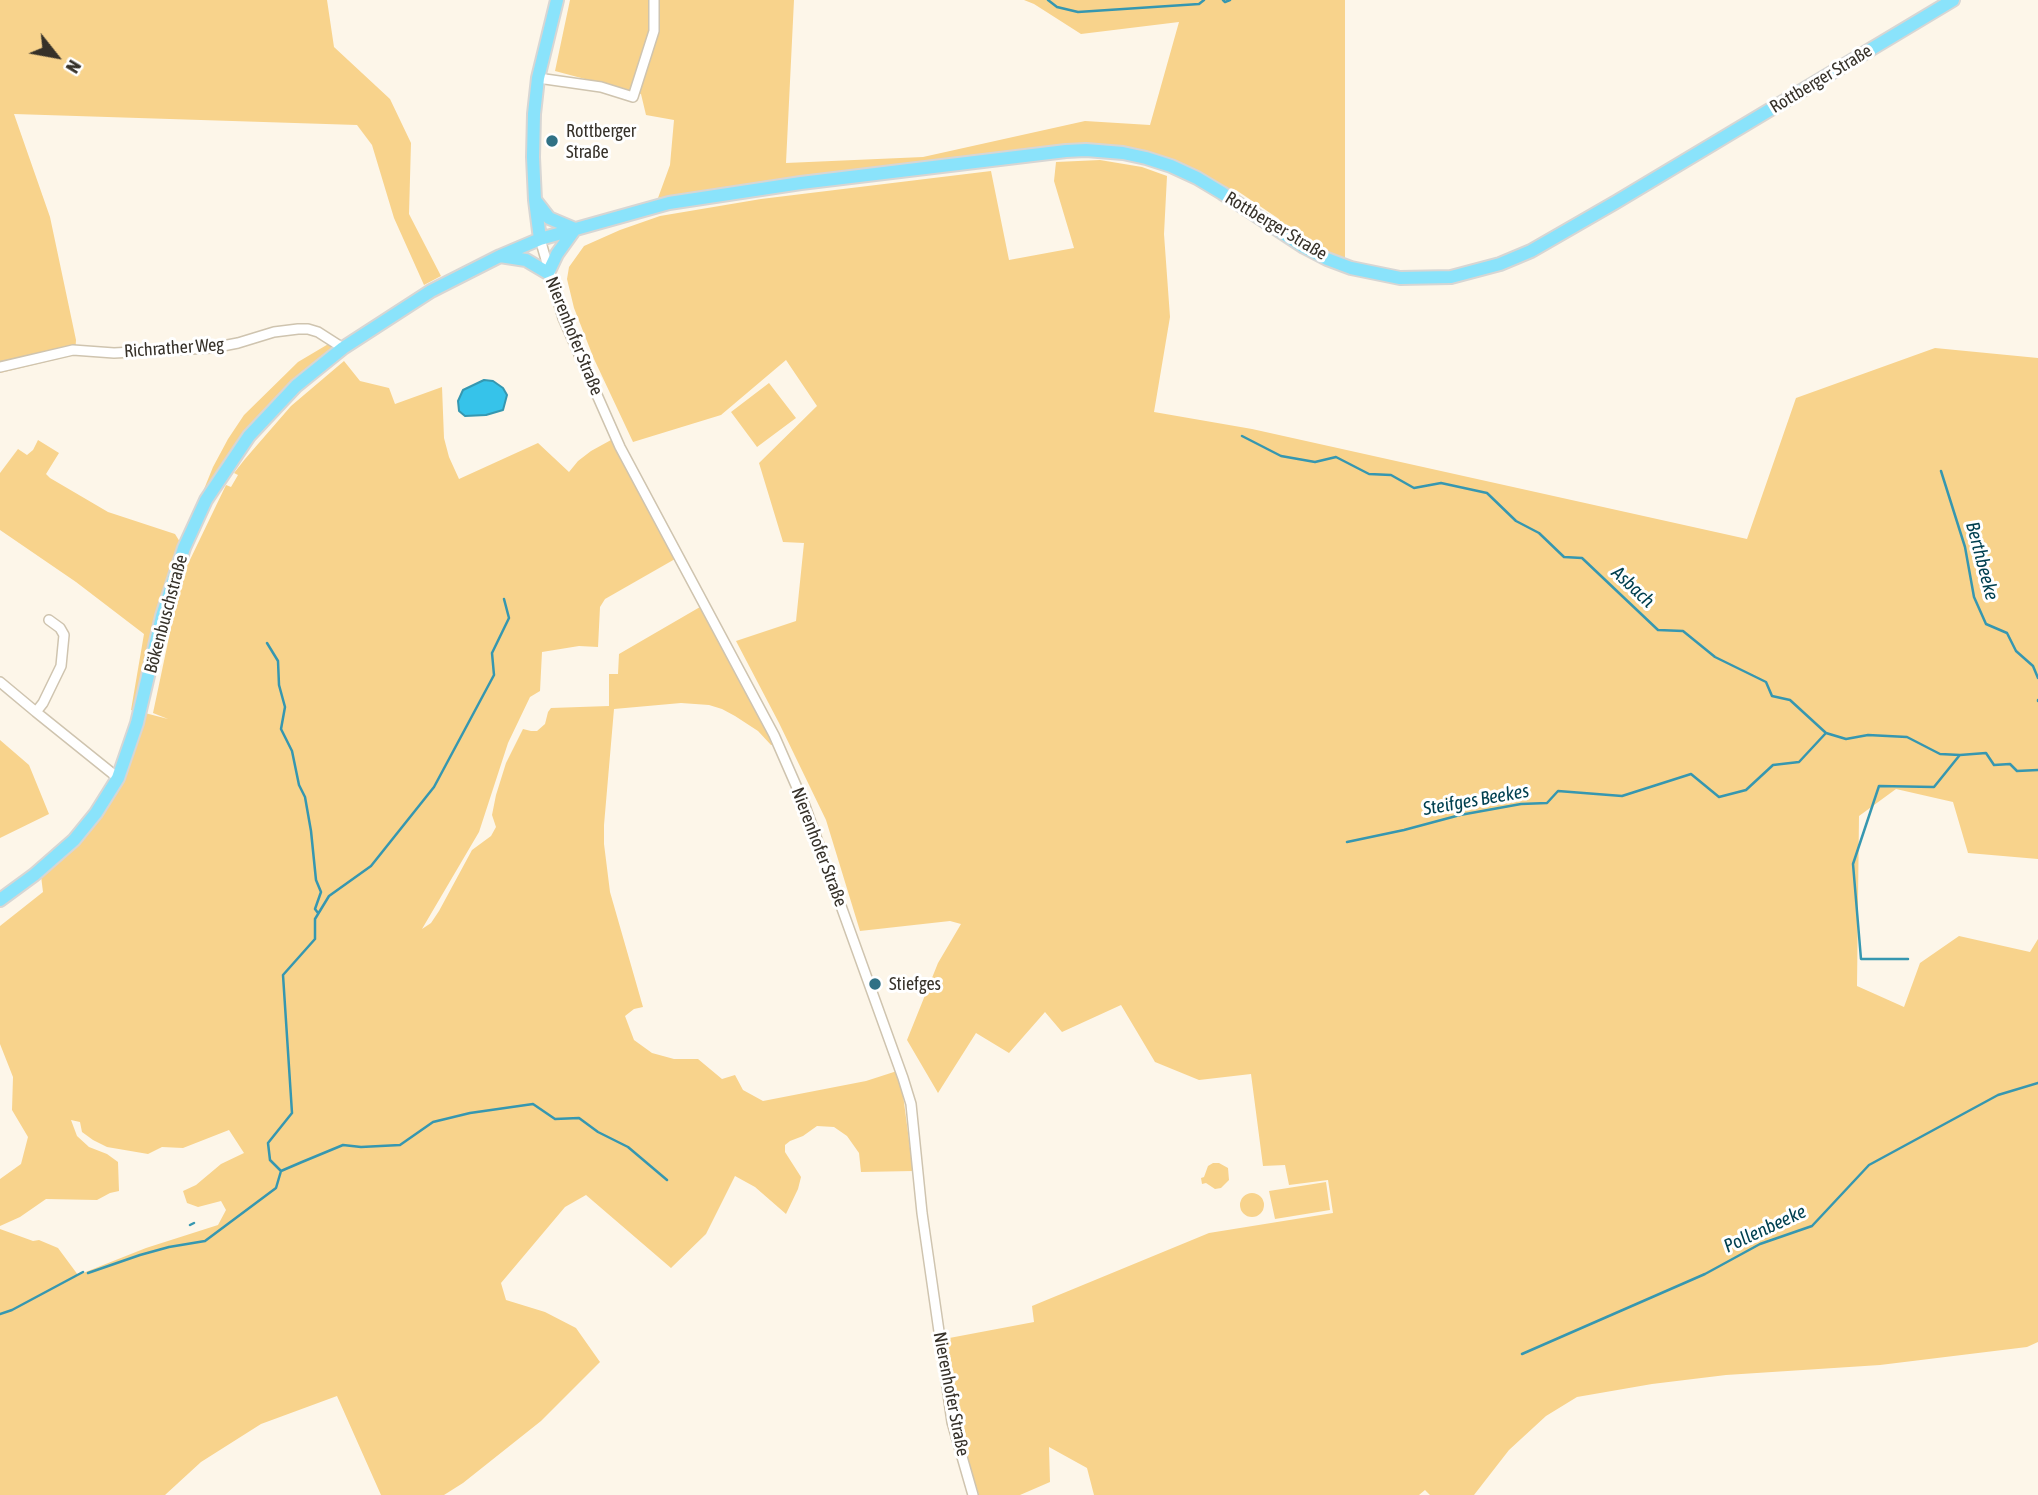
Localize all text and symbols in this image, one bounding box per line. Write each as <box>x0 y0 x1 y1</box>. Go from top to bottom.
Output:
north arrow <box>21 21 91 91</box>
street label: Rottberger Straße <box>1766 40 1876 118</box>
text: N <box>62 56 86 77</box>
place label: Rottberger Straße <box>566 120 636 162</box>
marker: Rottberger Straße <box>544 133 560 149</box>
street label: Rottberger Straße <box>1221 187 1331 265</box>
street label: Nierenhofer Straße <box>540 274 608 398</box>
street label: Richrather Weg <box>123 334 225 362</box>
water label: Berthbeeke <box>1961 519 2003 603</box>
street label: Bökenbuschstraße <box>140 552 192 676</box>
water label: Asbach <box>1607 562 1659 612</box>
water label: Steifges Beekes <box>1421 779 1531 821</box>
street label: Nierenhofer Straße <box>786 784 852 910</box>
place label: Stiefges <box>889 973 941 995</box>
marker: Stiefges <box>867 976 883 992</box>
water label: Pollenbeeke <box>1720 1200 1810 1258</box>
street label: Nierenhofer Straße <box>928 1330 974 1458</box>

